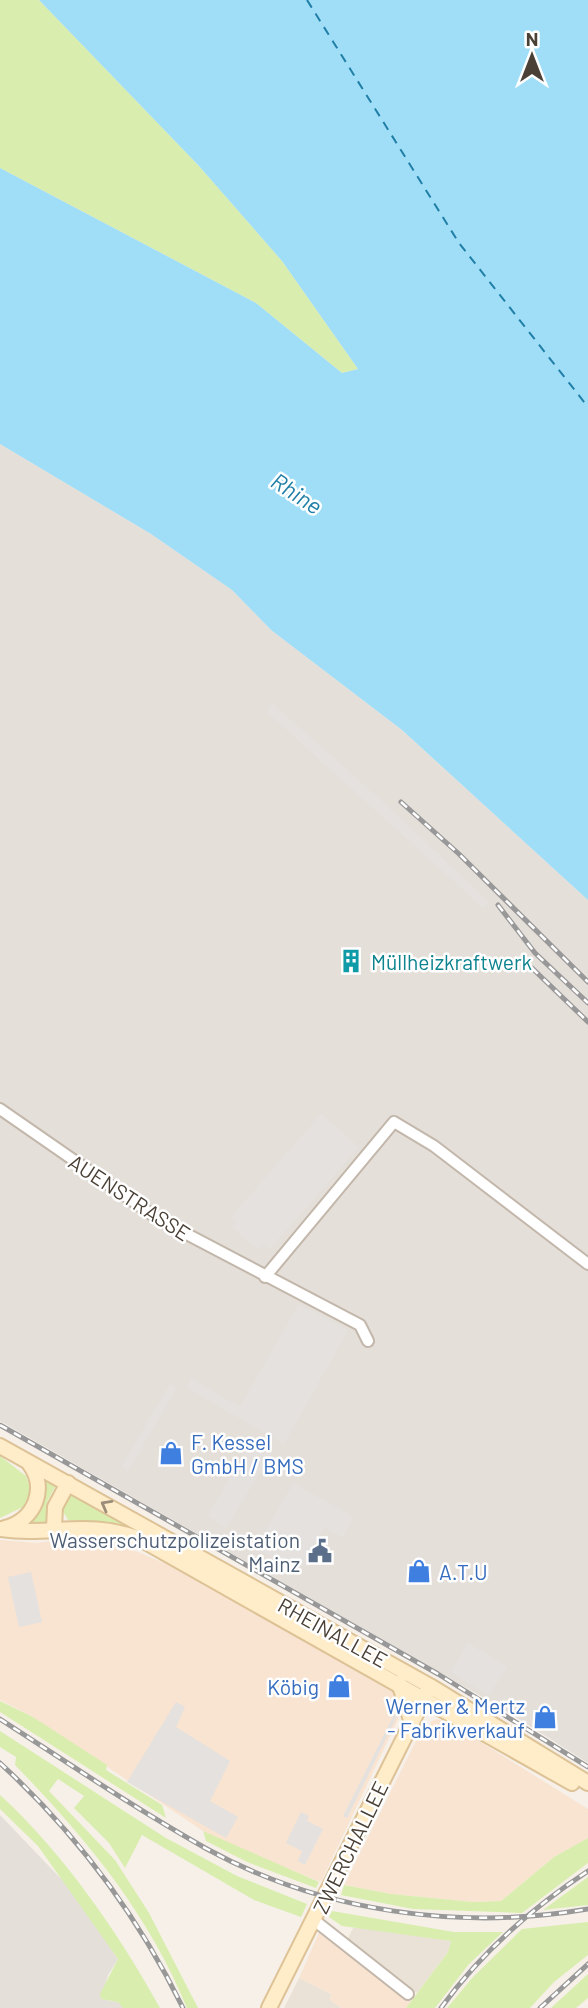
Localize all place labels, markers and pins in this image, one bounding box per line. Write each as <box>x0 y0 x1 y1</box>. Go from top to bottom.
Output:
building icon: Müllheizkraftwerk <box>337 947 365 975</box>
place label: Müllheizkraftwerk <box>371 949 532 974</box>
place label: F. Kessel GmbH / BMS <box>191 1429 304 1478</box>
shop icon: F. Kessel GmbH / BMS <box>157 1439 185 1467</box>
place label: Wasserschutzpolizeistation Mainz <box>49 1527 300 1576</box>
public building icon: Wasserschutzpolizeistation Mainz <box>306 1537 334 1565</box>
shop icon: A.T.U <box>405 1557 433 1585</box>
place label: A.T.U <box>439 1559 488 1584</box>
shop icon: Köbig <box>325 1672 353 1700</box>
place label: Köbig <box>267 1674 319 1699</box>
place label: Werner & Mertz - Fabrikverkauf <box>385 1693 525 1742</box>
shop icon: Werner & Mertz - Fabrikverkauf <box>531 1703 559 1731</box>

